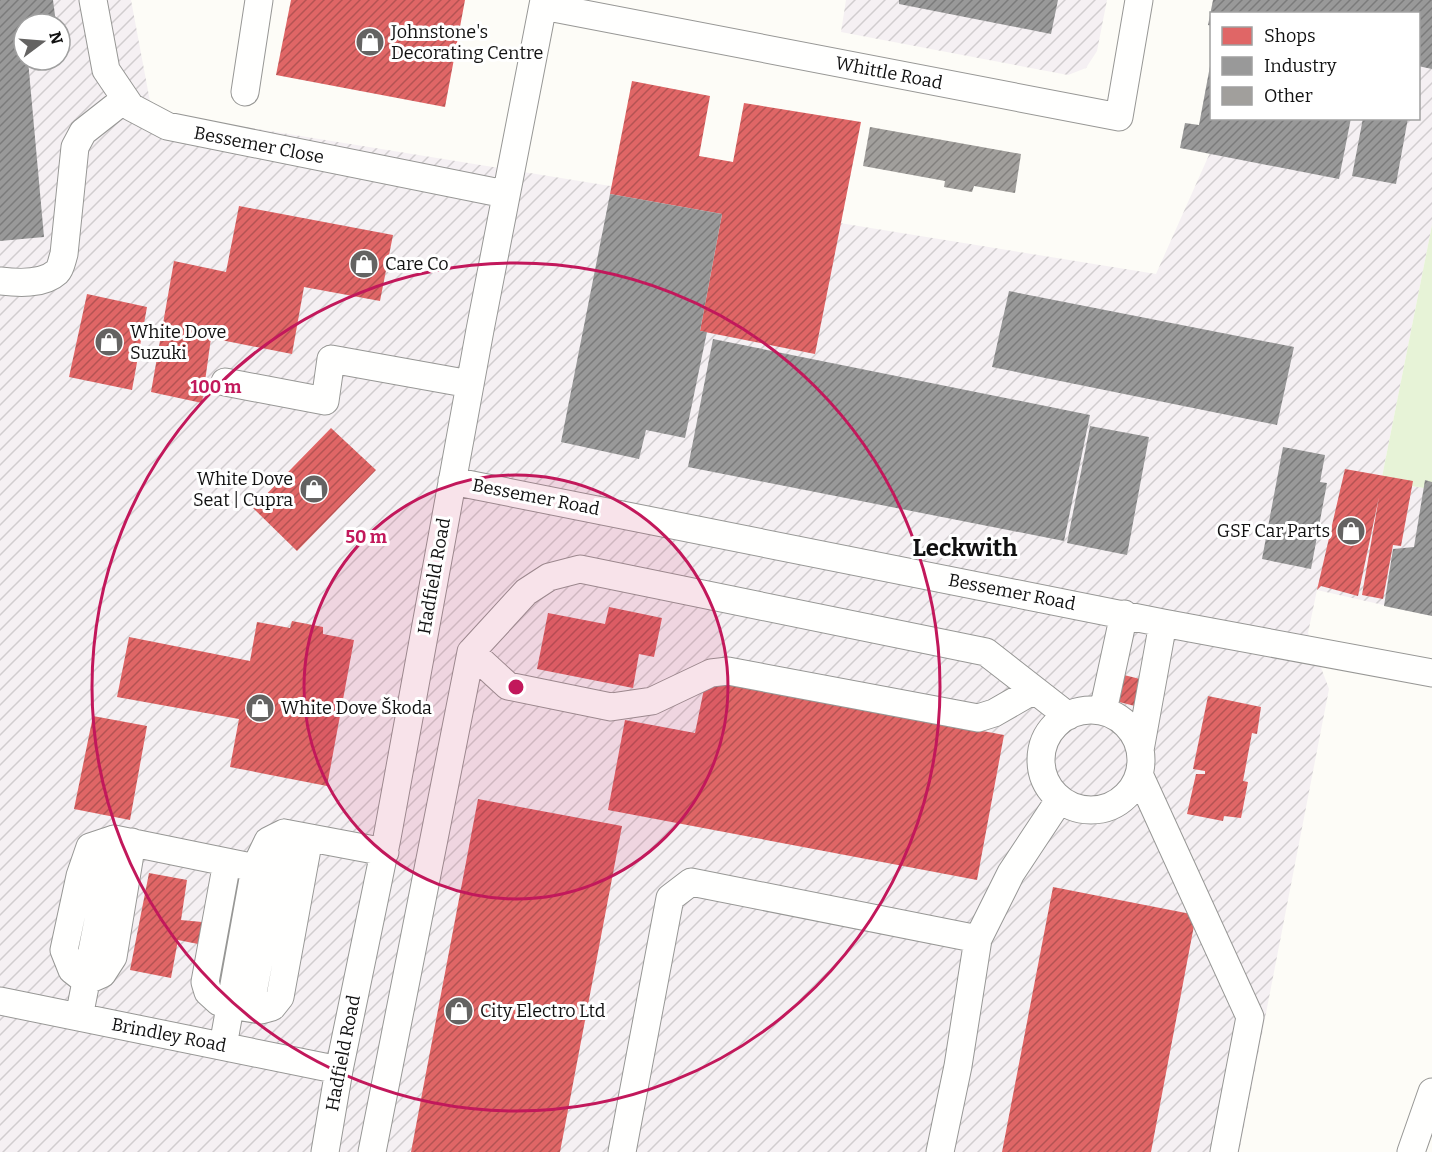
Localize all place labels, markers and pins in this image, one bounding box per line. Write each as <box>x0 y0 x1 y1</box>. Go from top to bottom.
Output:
place label: Johnstone's Decorating Centre <box>390 21 543 64</box>
shop icon: Johnstone's Decorating Centre <box>354 26 386 58</box>
shop icon: Care Co <box>348 248 380 280</box>
place label: Care Co <box>385 253 449 275</box>
place label: White Dove Suzuki <box>130 321 226 364</box>
shop icon: White Dove Suzuki <box>93 326 125 358</box>
place label: White Dove Seat | Cupra <box>193 468 293 511</box>
shop icon: White Dove Seat | Cupra <box>298 473 330 505</box>
shop icon: GSF Car Parts <box>1335 515 1367 547</box>
place label: GSF Car Parts <box>1217 520 1330 542</box>
centre of rings <box>506 677 526 697</box>
shop icon: White Dove Škoda <box>244 692 276 724</box>
place label: White Dove Škoda <box>281 697 432 719</box>
shop icon: City Electro Ltd <box>443 995 475 1027</box>
place label: City Electro Ltd <box>480 1000 606 1022</box>

